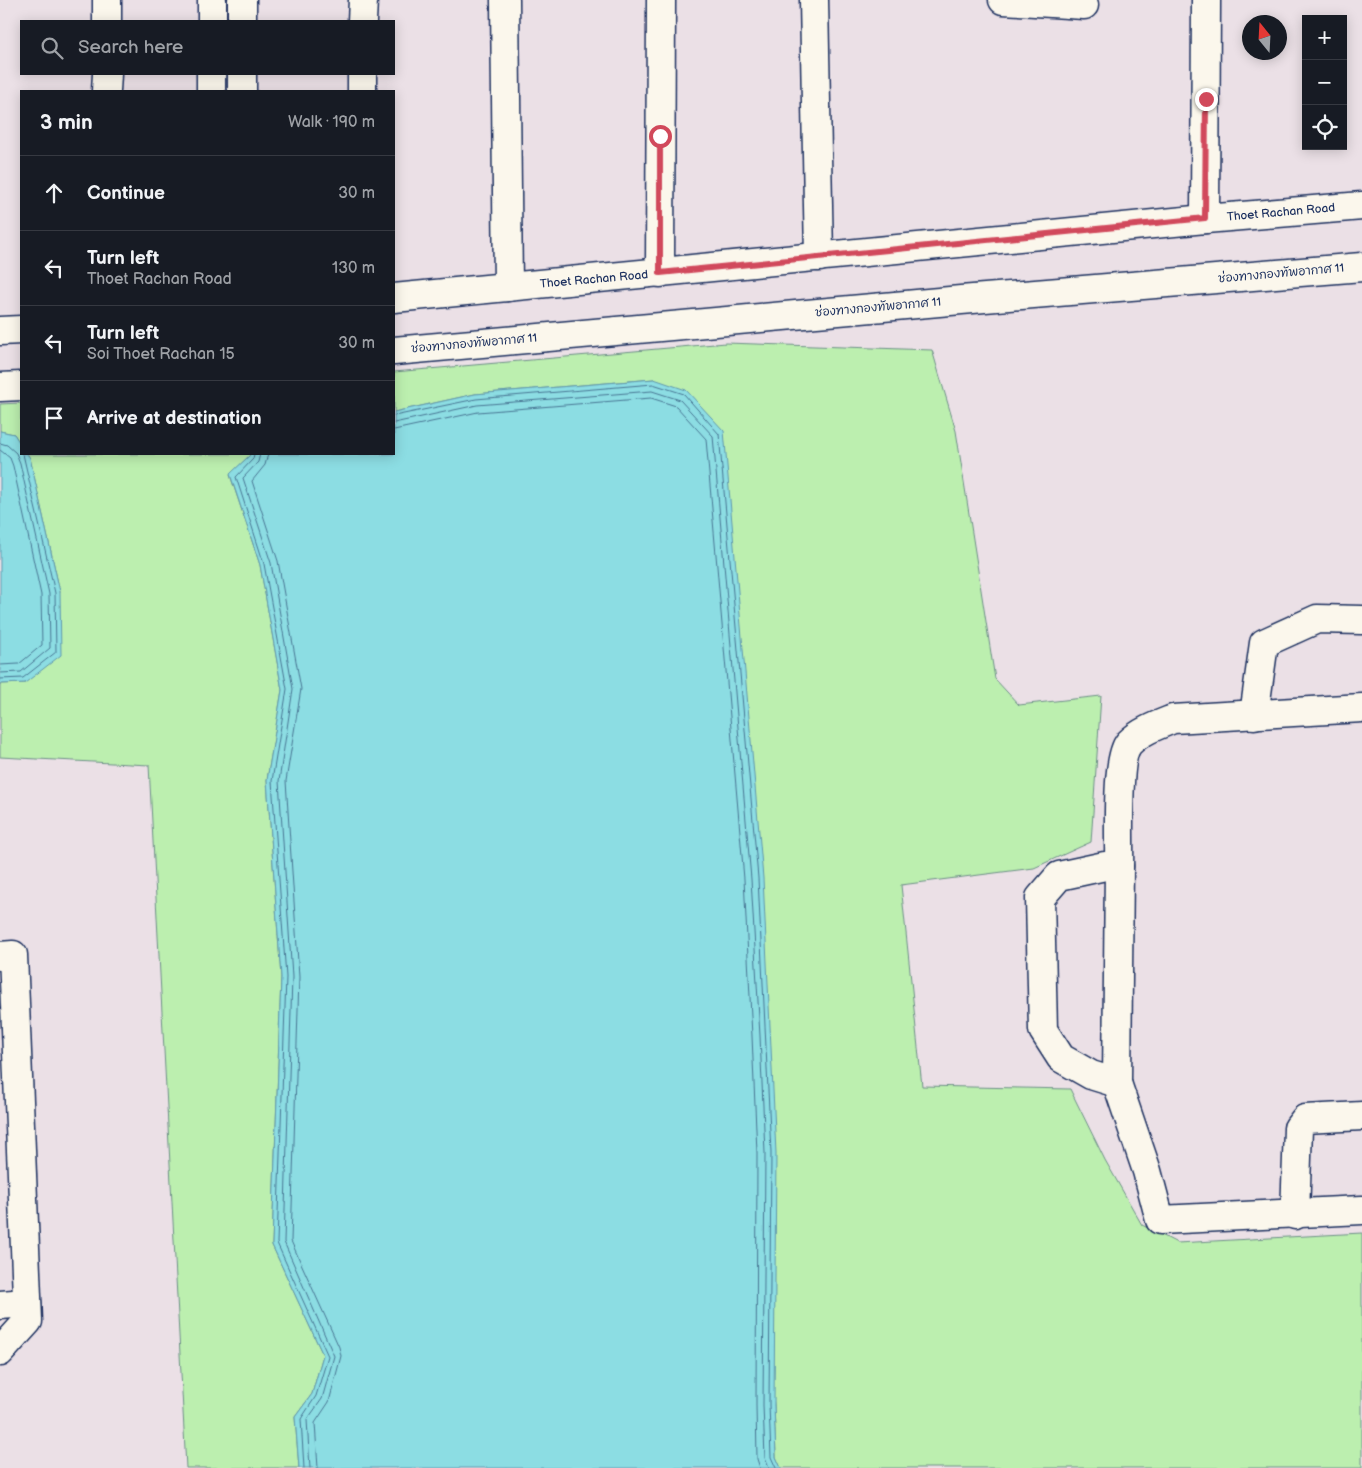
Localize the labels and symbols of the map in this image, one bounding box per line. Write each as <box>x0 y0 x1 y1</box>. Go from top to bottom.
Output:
north arrow <box>1242 15 1287 60</box>
route end <box>1195 88 1218 111</box>
route start <box>649 125 672 148</box>
street label: Thoet Rachan Road <box>1226 200 1336 225</box>
street label: ช่องทางกองทัพอากาศ 11 <box>1217 260 1345 286</box>
street label: Thoet Rachan Road <box>539 267 649 292</box>
street label: ช่องทางกองทัพอากาศ 11 <box>814 294 942 320</box>
street label: ช่องทางกองทัพอากาศ 11 <box>410 330 538 356</box>

